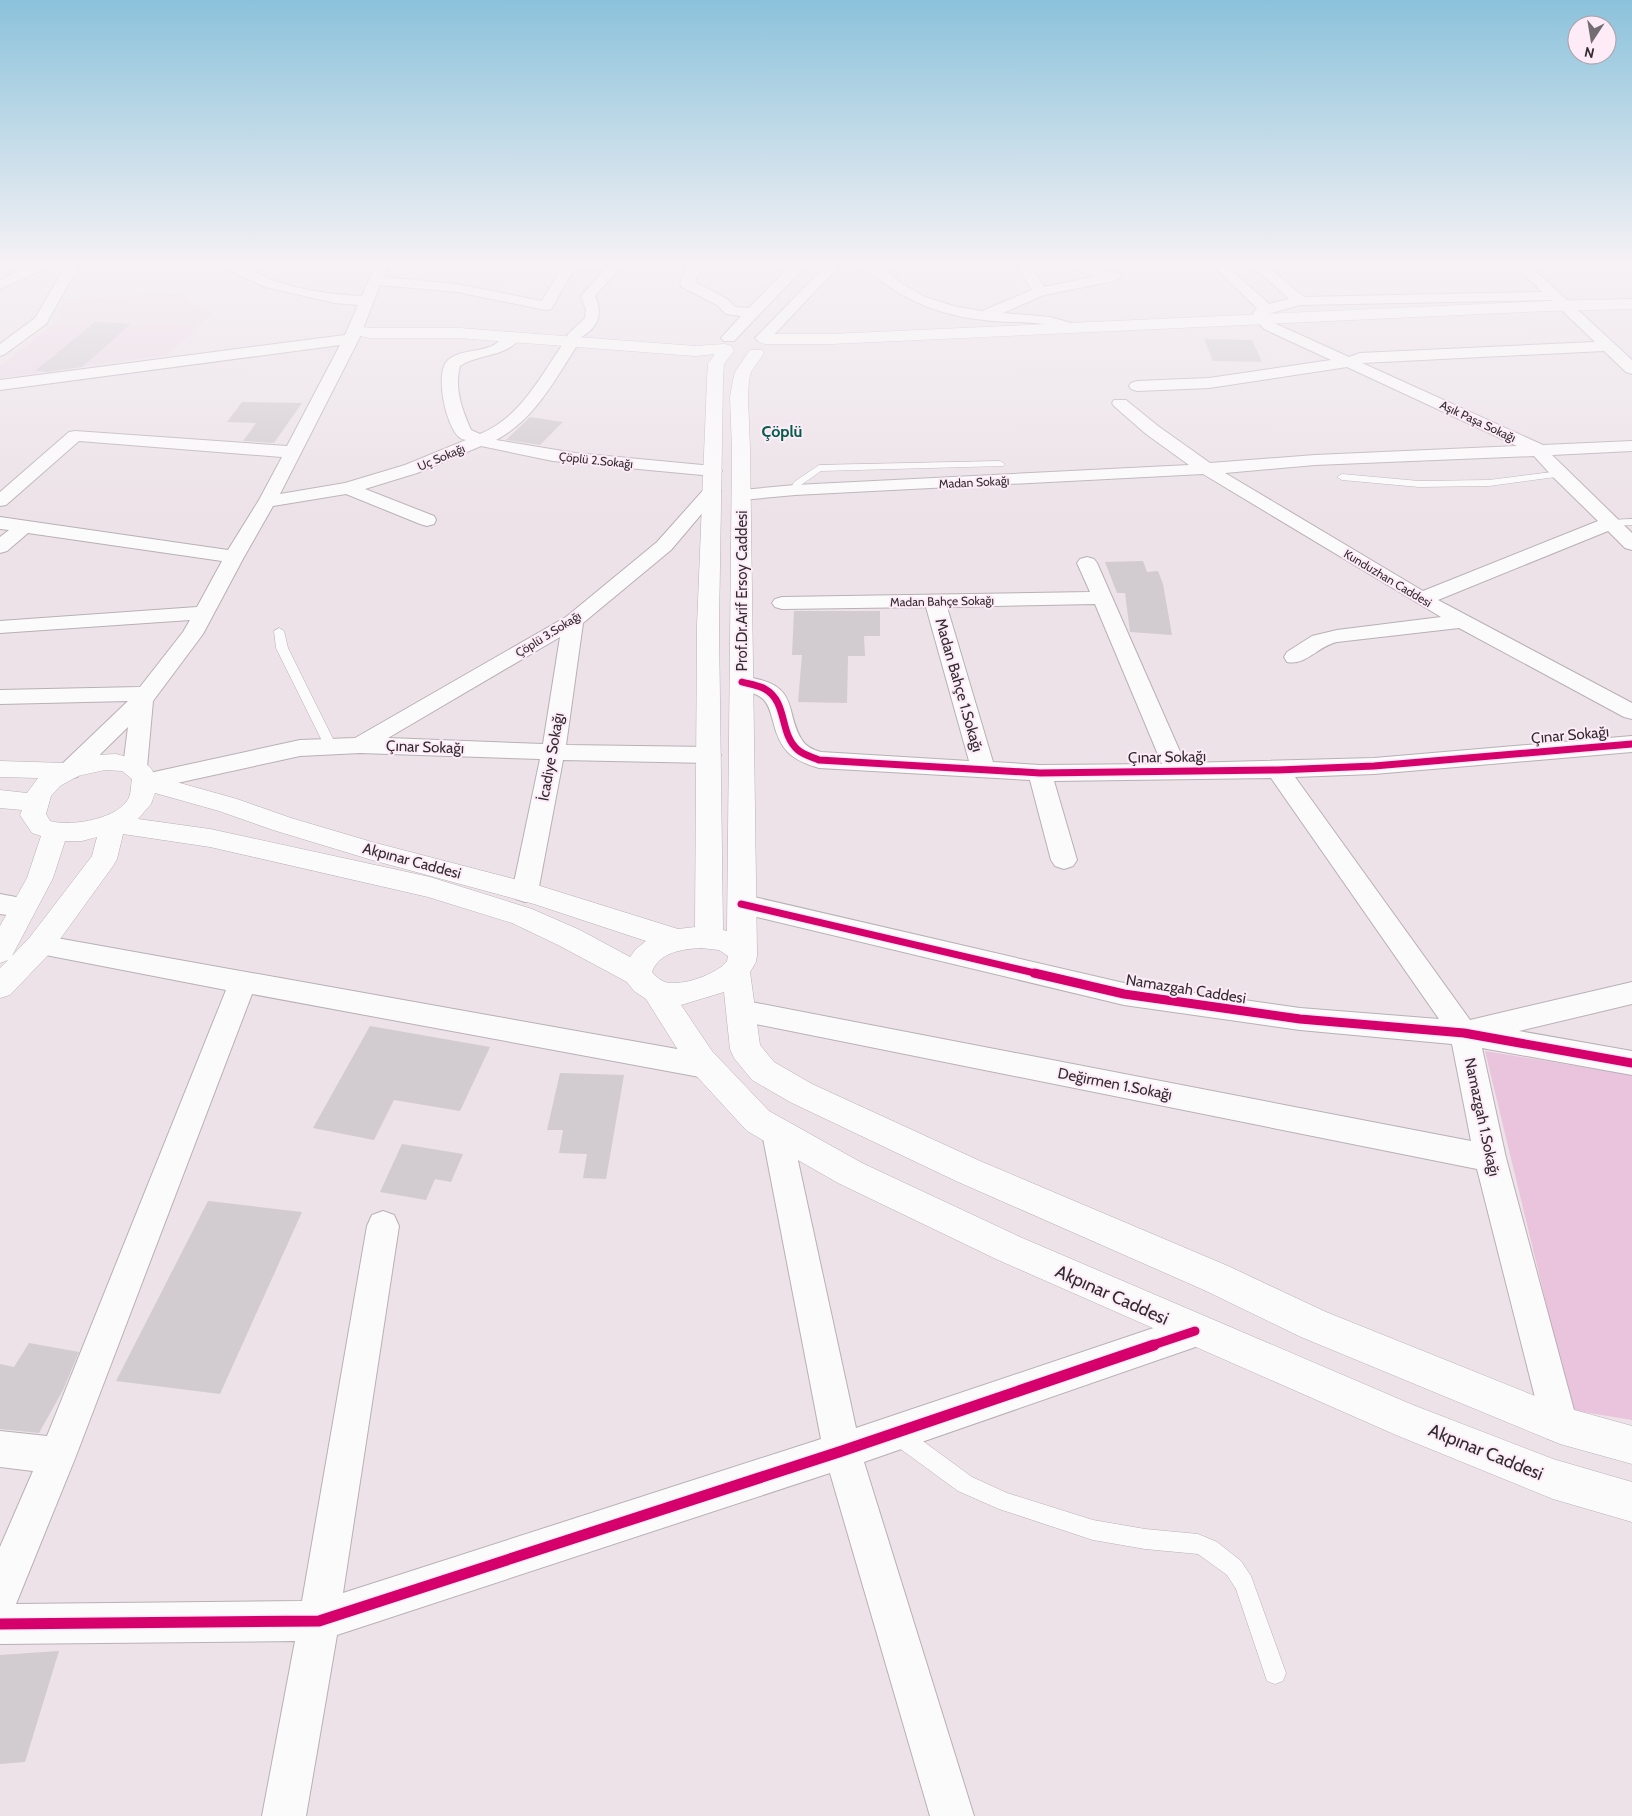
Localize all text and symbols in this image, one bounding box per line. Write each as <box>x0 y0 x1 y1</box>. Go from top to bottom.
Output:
north arrow <box>1567 15 1617 65</box>
text: N <box>1583 43 1596 63</box>
street label: Aşık Paşa Sokağı <box>1438 397 1518 445</box>
district label: Çöplü <box>762 422 802 441</box>
street label: Uç Sokağı <box>415 440 467 474</box>
street label: Çöplü 2.Sokağı <box>558 449 634 471</box>
street label: Madan Sokağı <box>938 473 1010 491</box>
street label: Prof.Dr.Arif Ersoy Caddesi <box>733 511 751 671</box>
street label: Kunduzhan Caddesi <box>1341 546 1435 610</box>
street label: Madan Bahçe Sokağı <box>890 593 994 609</box>
street label: Çöplü 3.Sokağı <box>512 608 584 660</box>
street label: Madan Bahçe 1.Sokağı <box>931 616 987 754</box>
street label: İcadiye Sokağı <box>533 711 568 803</box>
street label: Çınar Sokağı <box>1530 723 1610 747</box>
street label: Çınar Sokağı <box>386 737 464 757</box>
street label: Çınar Sokağı <box>1128 747 1206 767</box>
street label: Akpınar Caddesi <box>361 839 463 883</box>
street label: Namazgah Caddesi <box>1125 971 1247 1007</box>
street label: Namazgah 1.Sokağı <box>1461 1056 1503 1178</box>
street label: Değirmen 1.Sokağı <box>1056 1064 1174 1104</box>
street label: Akpınar Caddesi <box>1052 1260 1172 1330</box>
street label: Akpınar Caddesi <box>1425 1419 1547 1485</box>

